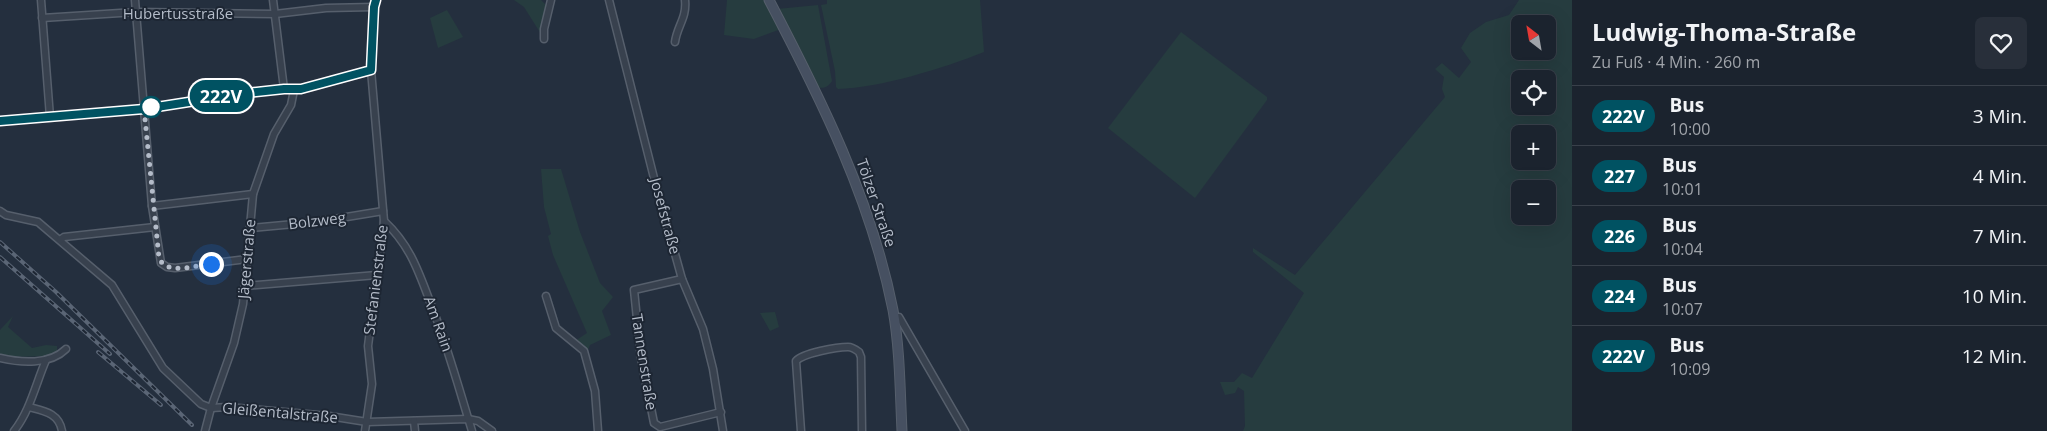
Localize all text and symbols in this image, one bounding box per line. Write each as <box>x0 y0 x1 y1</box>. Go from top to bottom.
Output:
street label: Hubertusstraße <box>123 3 233 23</box>
north arrow <box>1511 15 1556 60</box>
map controls <box>1511 15 1556 225</box>
text: Ludwig-Thoma-Straße <box>1592 15 1856 48</box>
button: heart <box>1975 17 2027 69</box>
text: Zu Fuß · 4 Min. · 260 m <box>1592 51 1760 73</box>
button: locate <box>1511 70 1556 115</box>
line badge: 222V <box>186 80 256 112</box>
text: 222V <box>200 84 242 108</box>
text: Bus <box>1670 92 1704 118</box>
unlabelled marker <box>140 96 162 118</box>
text: 3 Min. <box>1973 103 2027 129</box>
text: 222V <box>1602 104 1645 128</box>
text: 10:00 <box>1670 118 1710 140</box>
button: + <box>1511 125 1556 170</box>
text: Bus <box>1662 152 1697 178</box>
street label: Tölzer Straße <box>852 156 901 250</box>
text: 4 Min. <box>1973 163 2027 189</box>
text: 227 <box>1604 164 1635 188</box>
street label: Josefstraße <box>646 173 686 256</box>
text: 10:01 <box>1662 178 1703 200</box>
button: − <box>1511 180 1556 225</box>
street label: Bolzweg <box>287 207 347 233</box>
text: Bus <box>1662 212 1697 238</box>
street label: Jägerstraße <box>232 218 259 302</box>
text: 7 Min. <box>1973 223 2027 249</box>
street label: Stefanienstraße <box>358 224 392 336</box>
text: 226 <box>1604 224 1635 248</box>
text: 10:04 <box>1662 238 1703 260</box>
your location <box>199 252 224 277</box>
text: Bus <box>1662 272 1697 298</box>
text: 10 Min. <box>1962 283 2027 309</box>
text: 224 <box>1604 284 1635 308</box>
street label: Am Rain <box>420 293 458 354</box>
text: 10:07 <box>1662 298 1703 320</box>
street label: Tannenstraße <box>627 312 662 411</box>
text: Bus <box>1670 332 1704 358</box>
text: 12 Min. <box>1962 343 2027 369</box>
text: 222V <box>1602 344 1645 368</box>
text: 10:09 <box>1670 358 1710 380</box>
street label: Gleißentalstraße <box>221 397 339 427</box>

